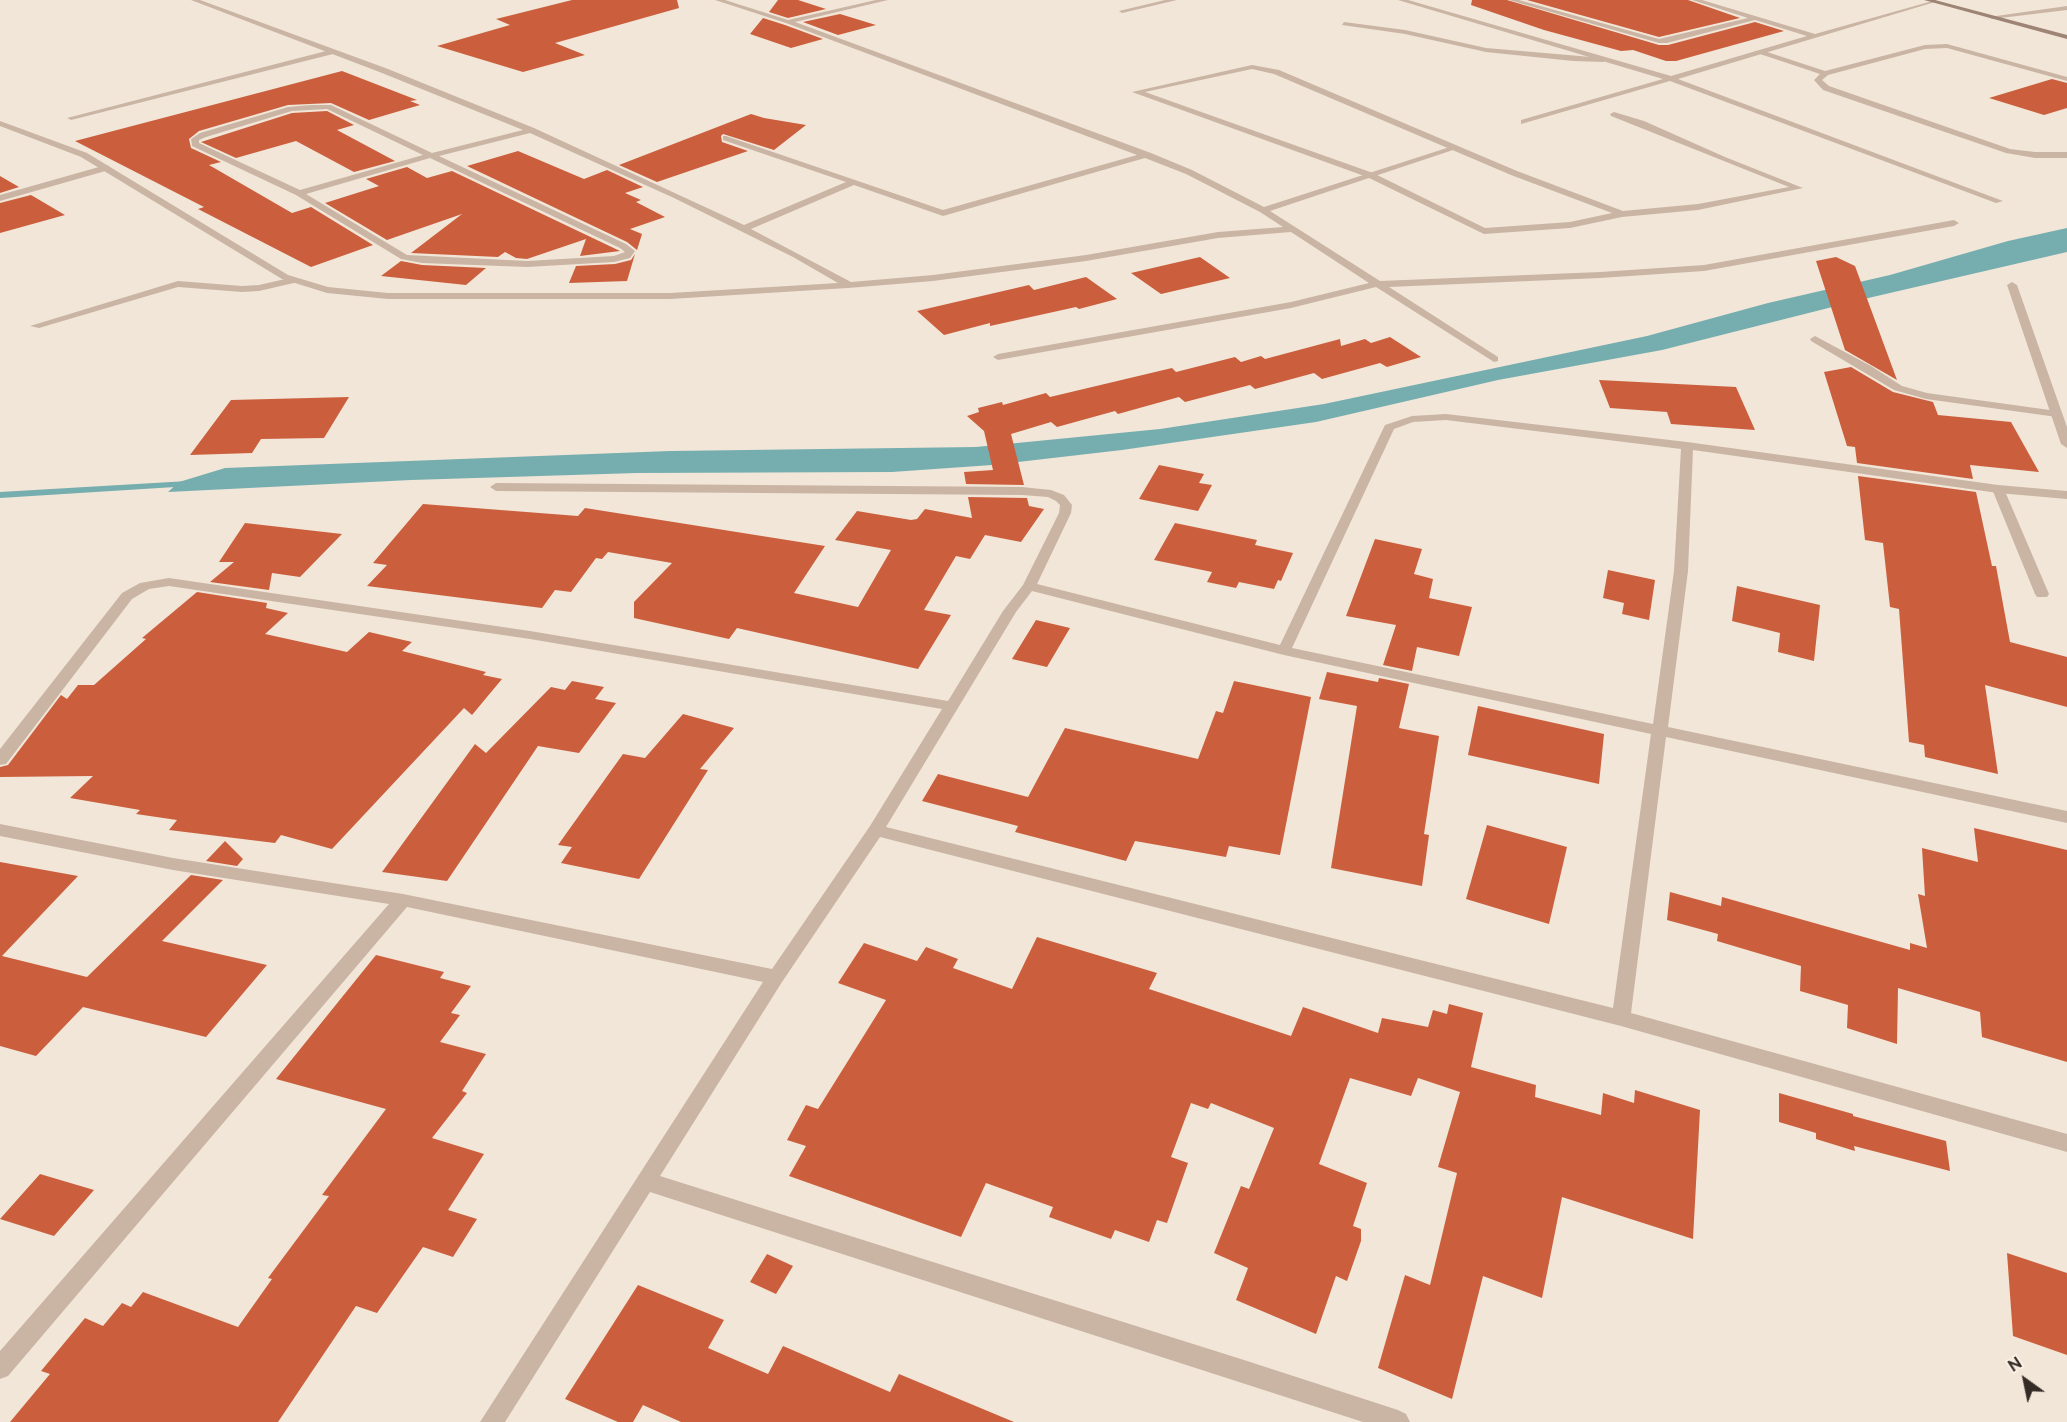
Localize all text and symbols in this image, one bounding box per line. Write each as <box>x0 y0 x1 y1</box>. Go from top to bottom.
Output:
north arrow <box>1995 1350 2055 1410</box>
text: N <box>2005 1353 2025 1376</box>

